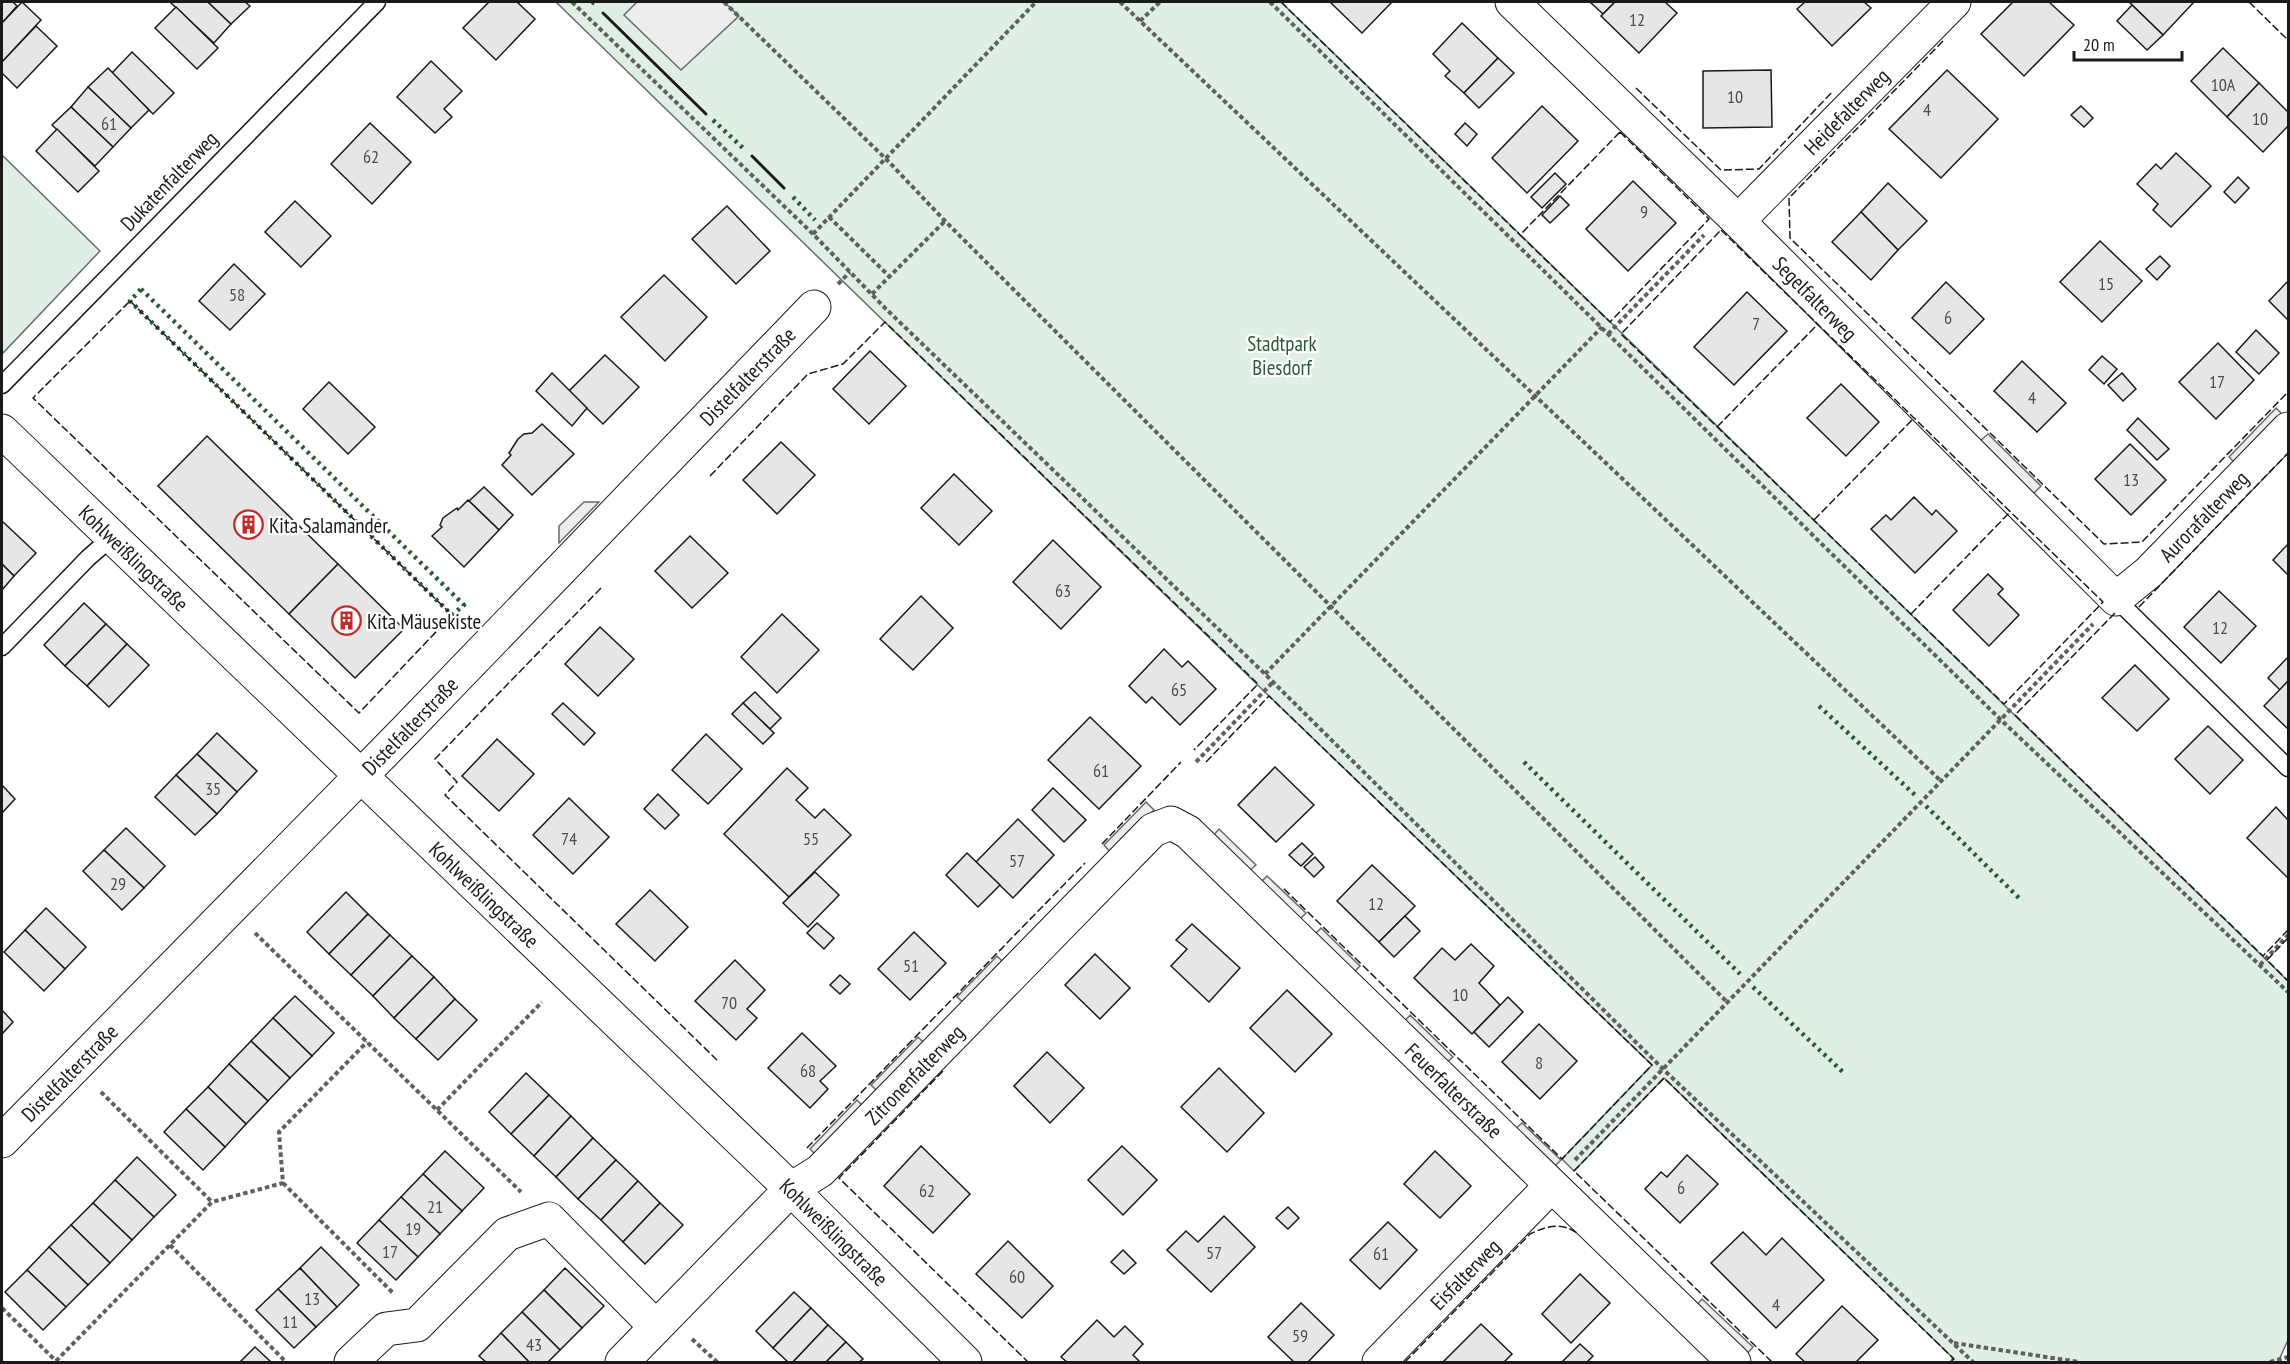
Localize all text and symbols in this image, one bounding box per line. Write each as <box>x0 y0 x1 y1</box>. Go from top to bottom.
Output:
house number: 12 <box>1629 8 1645 31</box>
scale bar <box>2074 24 2182 62</box>
text: 20 m <box>2083 33 2115 56</box>
street label: Heidefalterweg <box>1798 62 1895 160</box>
house number: 10A <box>2211 73 2236 96</box>
house number: 10 <box>1727 85 1743 108</box>
house number: 4 <box>1923 98 1931 121</box>
house number: 10 <box>2252 107 2268 130</box>
house number: 61 <box>101 112 117 135</box>
street label: Dukatenfalterweg <box>115 125 223 237</box>
house number: 62 <box>363 145 379 168</box>
house number: 9 <box>1640 200 1648 223</box>
street label: Segelfalterweg <box>1767 250 1863 346</box>
house number: 15 <box>2098 272 2114 295</box>
house number: 58 <box>229 283 245 306</box>
house number: 6 <box>1944 306 1952 329</box>
house number: 7 <box>1752 312 1760 335</box>
street label: Distelfalterstraße <box>694 321 801 431</box>
park label: Stadtpark Biesdorf <box>1247 330 1317 381</box>
house number: 17 <box>2209 370 2225 393</box>
house number: 4 <box>2028 386 2036 409</box>
street label: Aurorafalterweg <box>2153 465 2254 567</box>
house number: 13 <box>2123 468 2139 491</box>
street label: Kohlweißlingstraße <box>73 499 195 617</box>
building icon: Kita Salamander <box>232 509 264 541</box>
place label: Kita Salamander <box>269 512 388 539</box>
house number: 63 <box>1055 579 1071 602</box>
building icon: Kita Mäusekiste <box>330 605 362 637</box>
place label: Kita Mäusekiste <box>367 608 481 635</box>
house number: 12 <box>2212 616 2228 639</box>
street label: Distelfalterstraße <box>356 671 464 781</box>
house number: 65 <box>1171 678 1187 701</box>
house number: 61 <box>1093 759 1109 782</box>
house number: 35 <box>205 777 221 800</box>
house number: 74 <box>561 827 577 850</box>
house number: 55 <box>803 827 819 850</box>
street label: Kohlweißlingstraße <box>424 835 545 953</box>
house number: 57 <box>1009 849 1025 872</box>
house number: 29 <box>110 872 126 895</box>
house number: 12 <box>1368 892 1384 915</box>
house number: 51 <box>903 954 919 977</box>
house number: 10 <box>1452 983 1468 1006</box>
house number: 70 <box>721 991 737 1014</box>
street label: Distelfalterstraße <box>15 1018 123 1127</box>
street label: Zitronenfalterweg <box>859 1018 969 1130</box>
street label: Feuerfalterstraße <box>1400 1037 1509 1144</box>
house number: 8 <box>1535 1051 1543 1074</box>
house number: 68 <box>800 1059 816 1082</box>
street label: Kohlweißlingstraße <box>774 1172 894 1292</box>
house number: 6 <box>1677 1176 1685 1199</box>
house number: 62 <box>919 1179 935 1202</box>
house number: 21 <box>427 1195 443 1218</box>
house number: 19 <box>405 1217 421 1240</box>
street label: Eisfalterweg <box>1424 1233 1506 1315</box>
house number: 17 <box>382 1240 398 1263</box>
house number: 57 <box>1206 1241 1222 1264</box>
house number: 61 <box>1373 1242 1389 1265</box>
house number: 60 <box>1009 1265 1025 1288</box>
house number: 13 <box>304 1287 320 1310</box>
house number: 4 <box>1772 1293 1780 1316</box>
house number: 11 <box>282 1310 298 1333</box>
house number: 59 <box>1292 1324 1308 1347</box>
house number: 43 <box>526 1333 542 1356</box>

